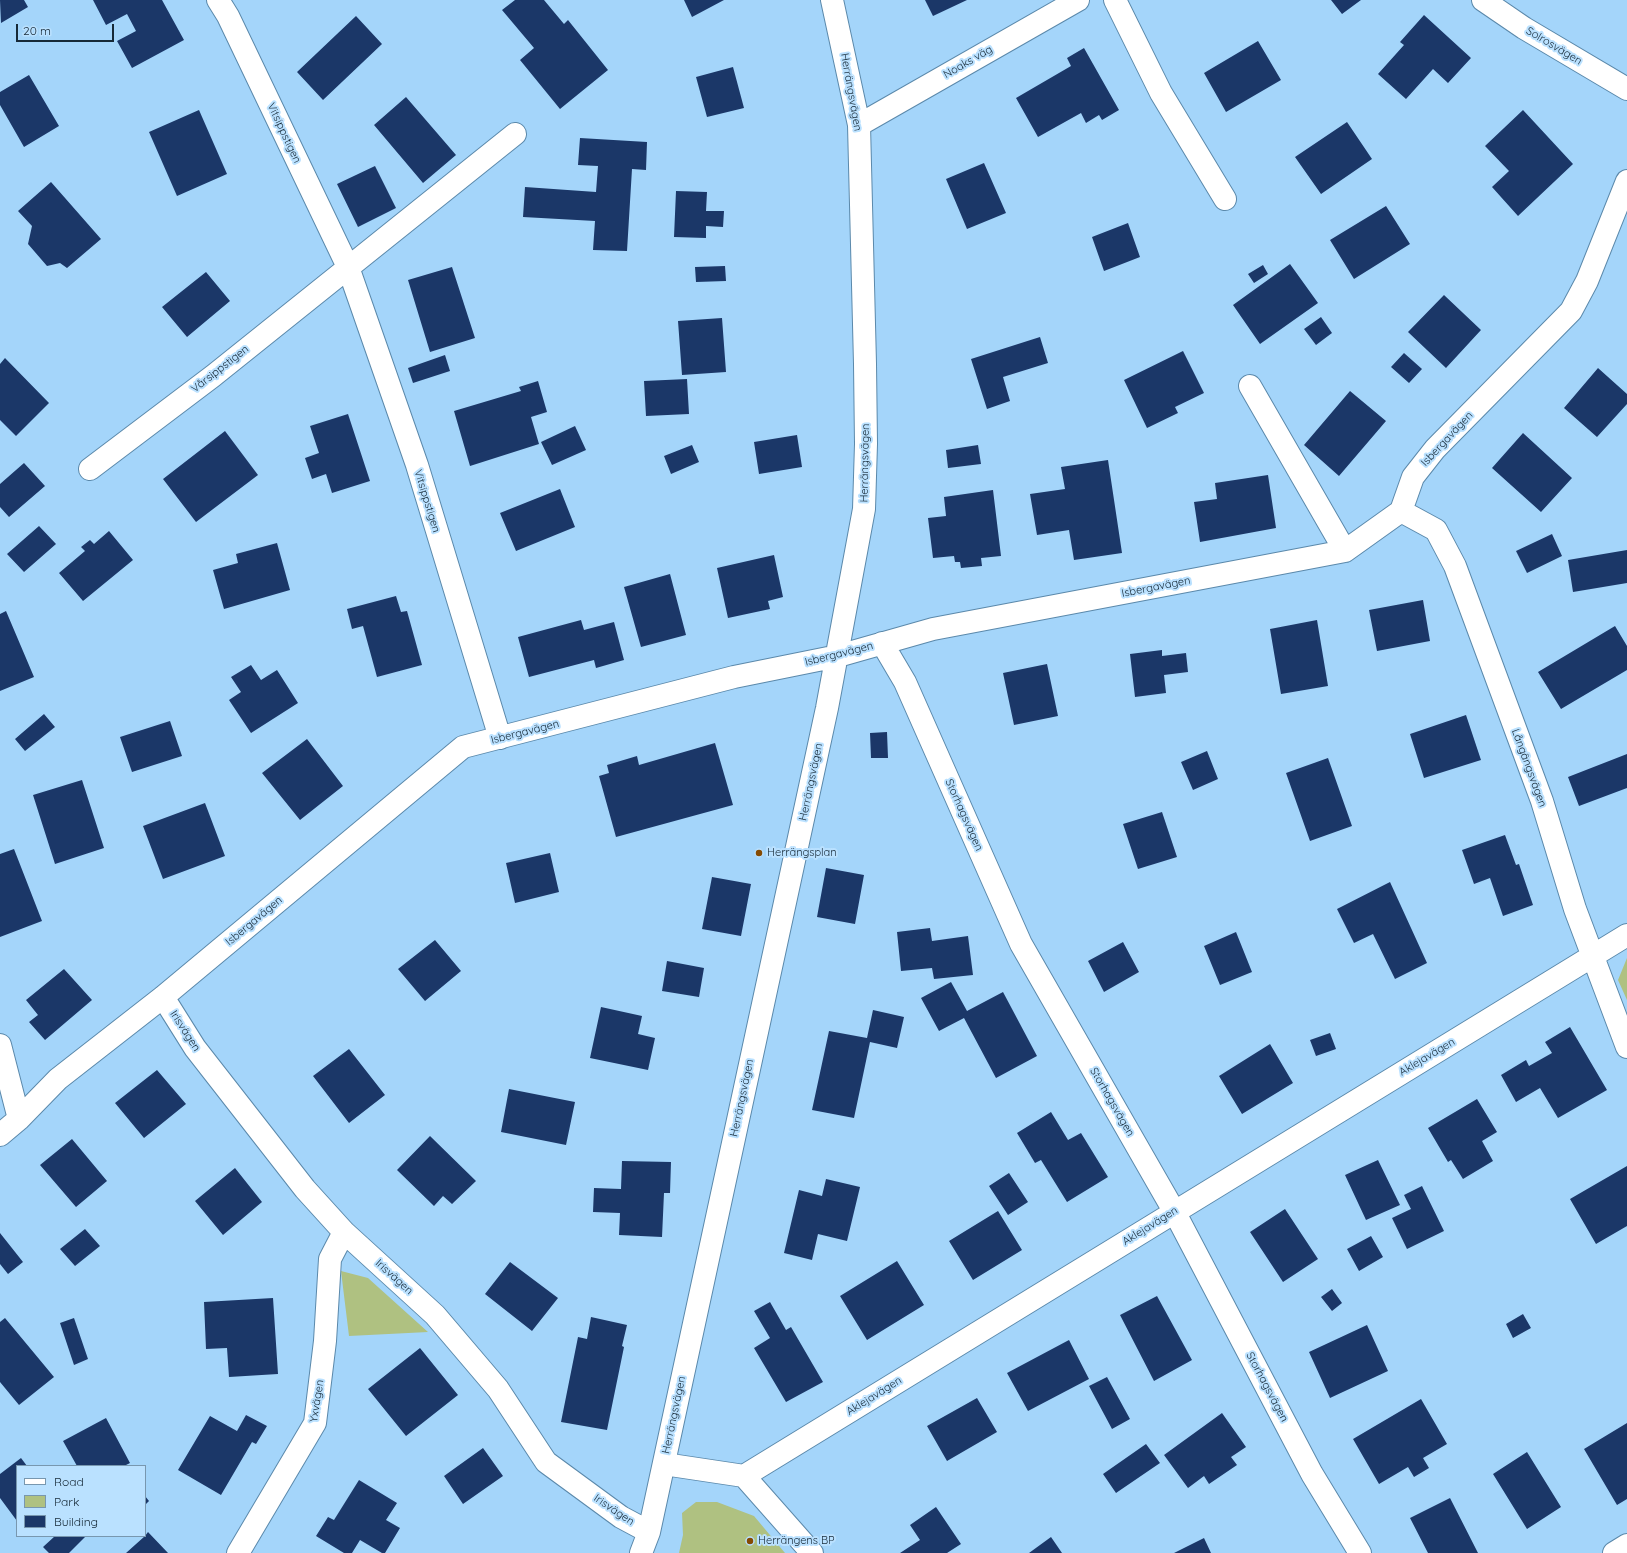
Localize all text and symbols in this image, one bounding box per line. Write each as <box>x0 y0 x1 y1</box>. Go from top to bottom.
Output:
scale bar <box>18 16 116 42</box>
text: 20 m <box>23 23 51 38</box>
street label: Solrosvägen <box>1524 24 1584 68</box>
street label: Noaks väg <box>941 43 995 81</box>
street label: Herrängsvägen <box>838 52 864 132</box>
street label: Vitsippstigen <box>264 101 304 165</box>
street label: Vårsippstigen <box>189 342 251 396</box>
street label: Isbergavägen <box>1418 409 1476 469</box>
street label: Herrängsvägen <box>858 423 872 503</box>
street label: Vitsippstigen <box>411 468 443 534</box>
street label: Isbergavägen <box>1120 574 1192 600</box>
street label: Isbergavägen <box>803 639 875 669</box>
street label: Isbergavägen <box>489 717 561 747</box>
street label: Långängsvägen <box>1509 727 1549 809</box>
street label: Herrängsvägen <box>796 742 826 822</box>
street label: Storhagsvägen <box>942 777 986 853</box>
place label: Herrängsplan <box>767 846 837 860</box>
marker: Herrängsplan <box>754 848 764 858</box>
street label: Isbergavägen <box>223 893 285 949</box>
street label: Irisvägen <box>167 1008 203 1054</box>
street label: Aklejavägen <box>1397 1035 1457 1079</box>
street label: Herrängsvägen <box>727 1058 757 1138</box>
street label: Storhagsvägen <box>1087 1065 1137 1139</box>
street label: Aklejavägen <box>1120 1204 1180 1248</box>
street label: Irisvägen <box>372 1257 416 1297</box>
street label: Storhagsvägen <box>1243 1350 1291 1424</box>
street label: Aklejavägen <box>844 1374 904 1418</box>
street label: Herrängsvägen <box>659 1375 689 1455</box>
street label: Yxvägen <box>307 1379 327 1423</box>
legend <box>16 1465 146 1537</box>
text: Road <box>54 1474 84 1489</box>
street label: Irisvägen <box>591 1492 637 1528</box>
text: Park <box>54 1494 79 1509</box>
text: Building <box>54 1514 98 1529</box>
place label: Herrängens BP <box>758 1534 835 1548</box>
marker: Herrängens BP <box>745 1536 755 1546</box>

